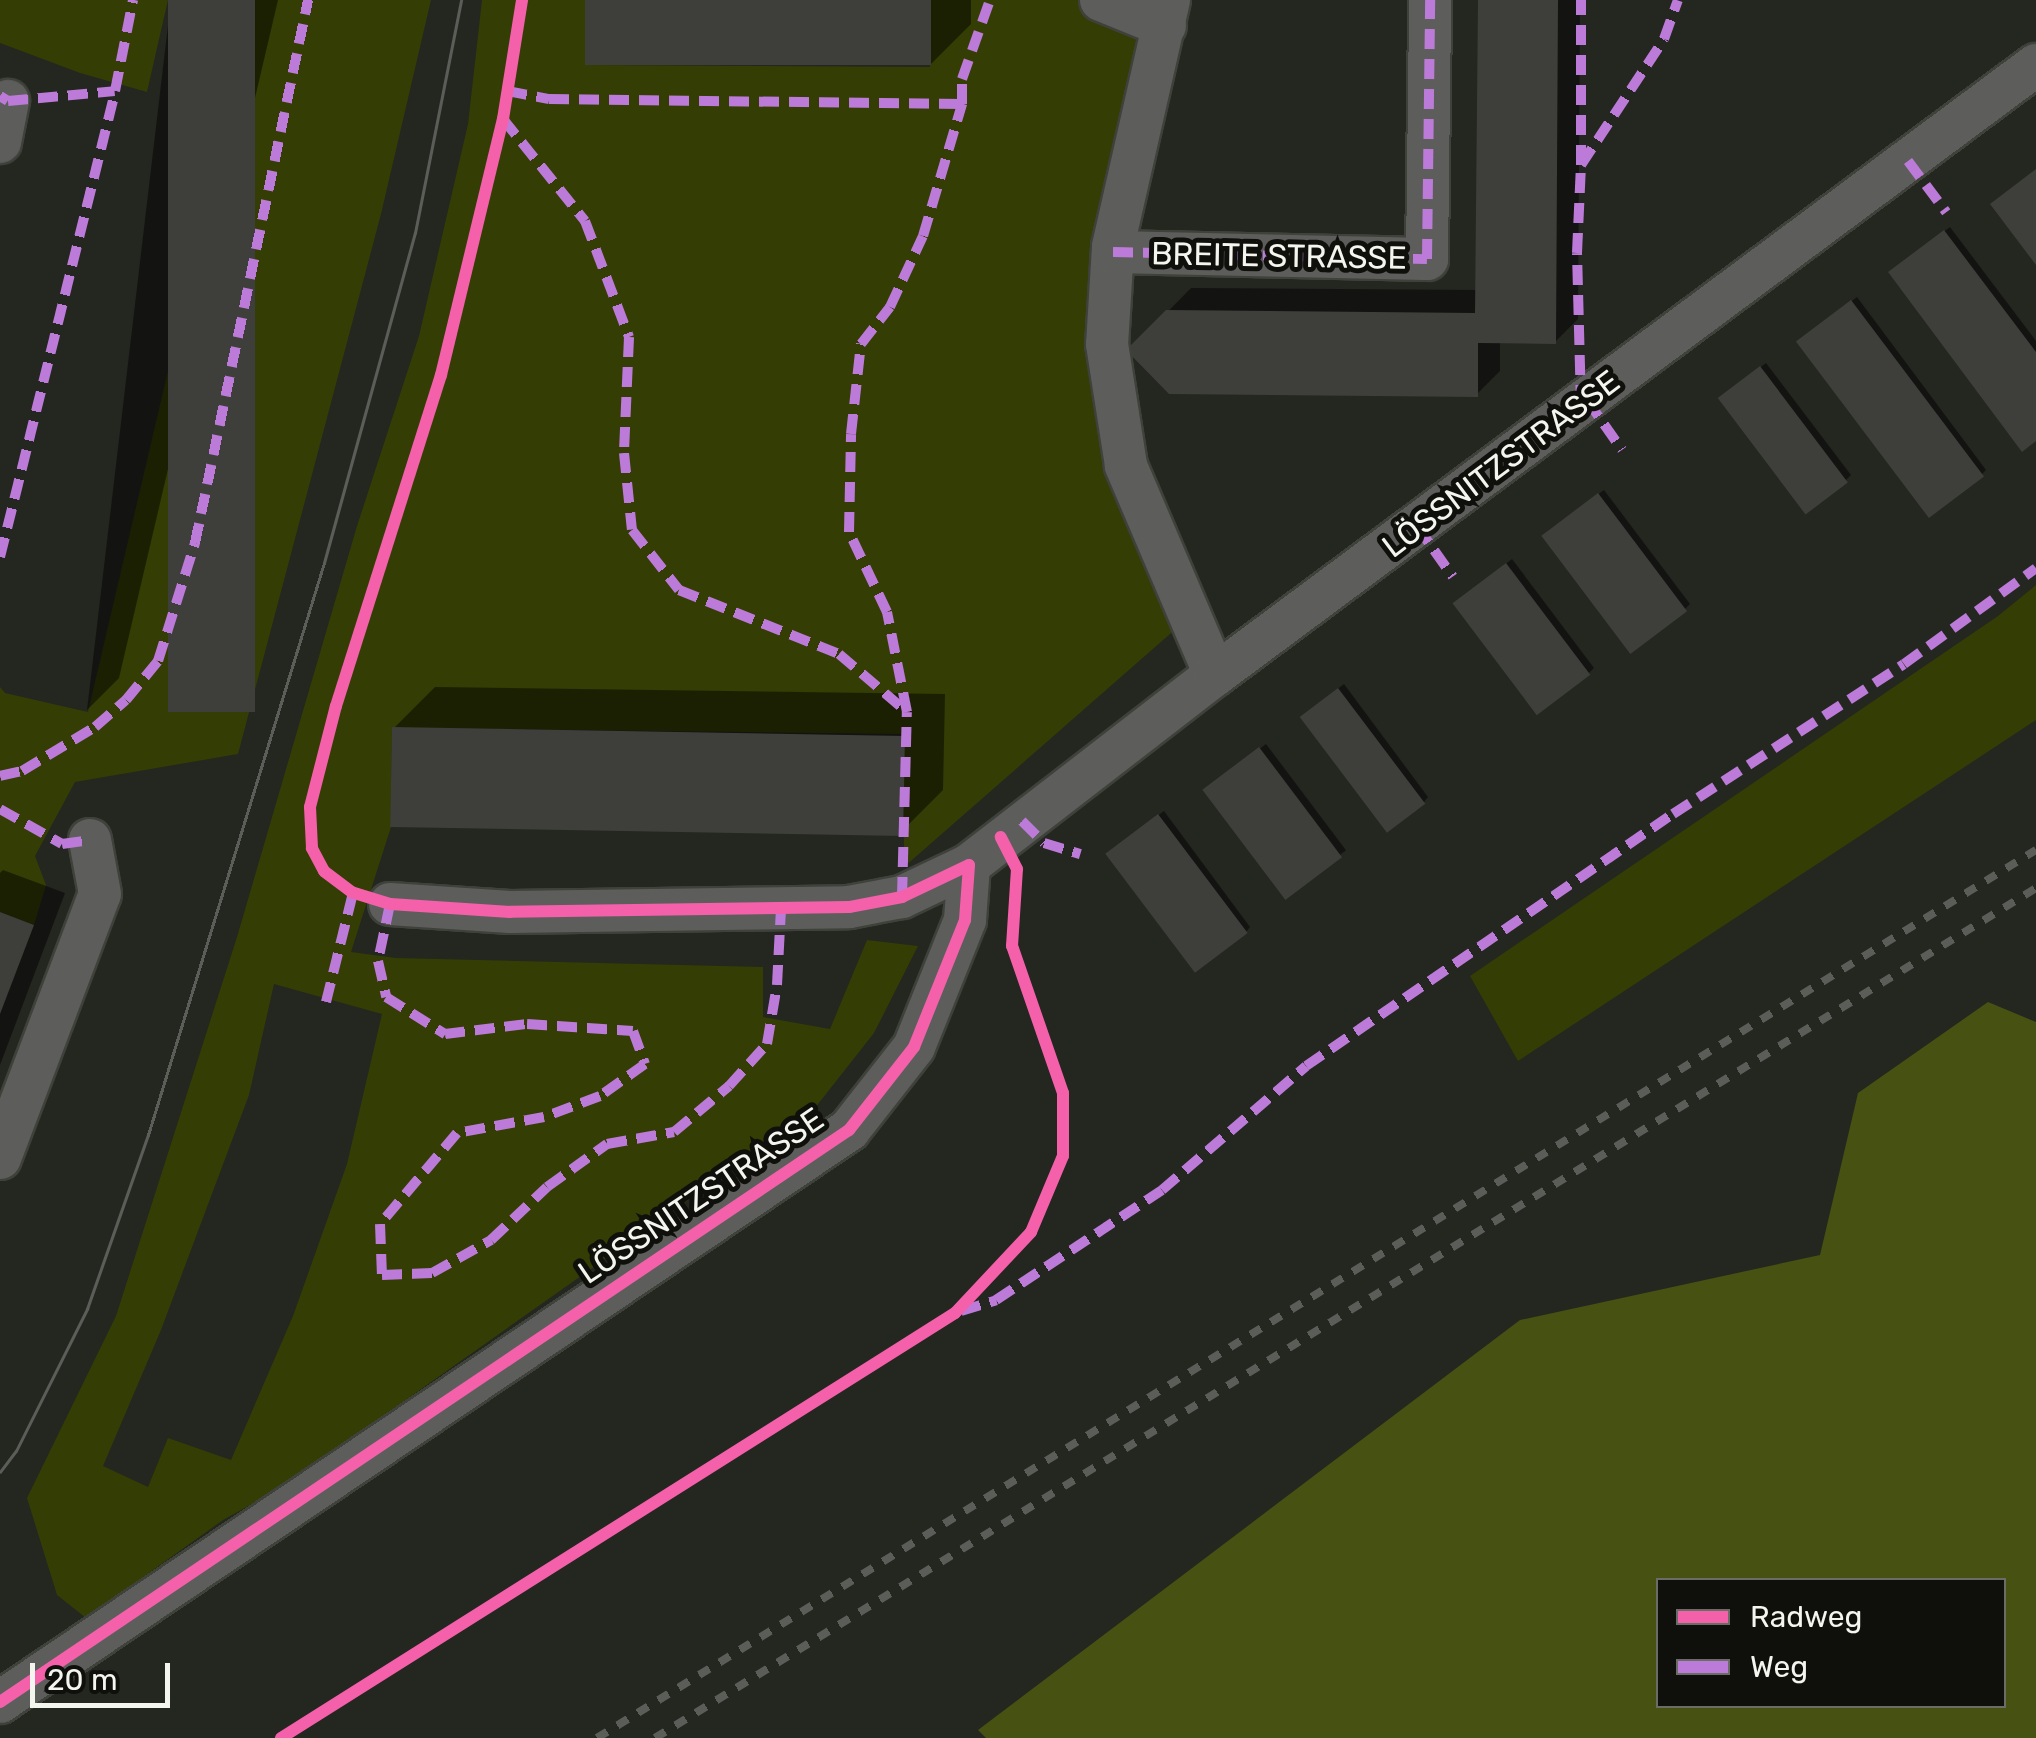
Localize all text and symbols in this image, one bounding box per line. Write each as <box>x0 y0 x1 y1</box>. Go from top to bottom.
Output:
street label: BREITE STRASSE <box>1151 235 1407 277</box>
street label: LÖSSNITZSTRASSE <box>1375 362 1627 566</box>
street label: LÖSSNITZSTRASSE <box>571 1100 831 1292</box>
legend <box>1656 1578 2006 1708</box>
text: Radweg <box>1750 1599 1862 1635</box>
scale bar <box>35 1643 175 1705</box>
text: Weg <box>1750 1649 1808 1685</box>
text: 20 m <box>47 1662 118 1698</box>

